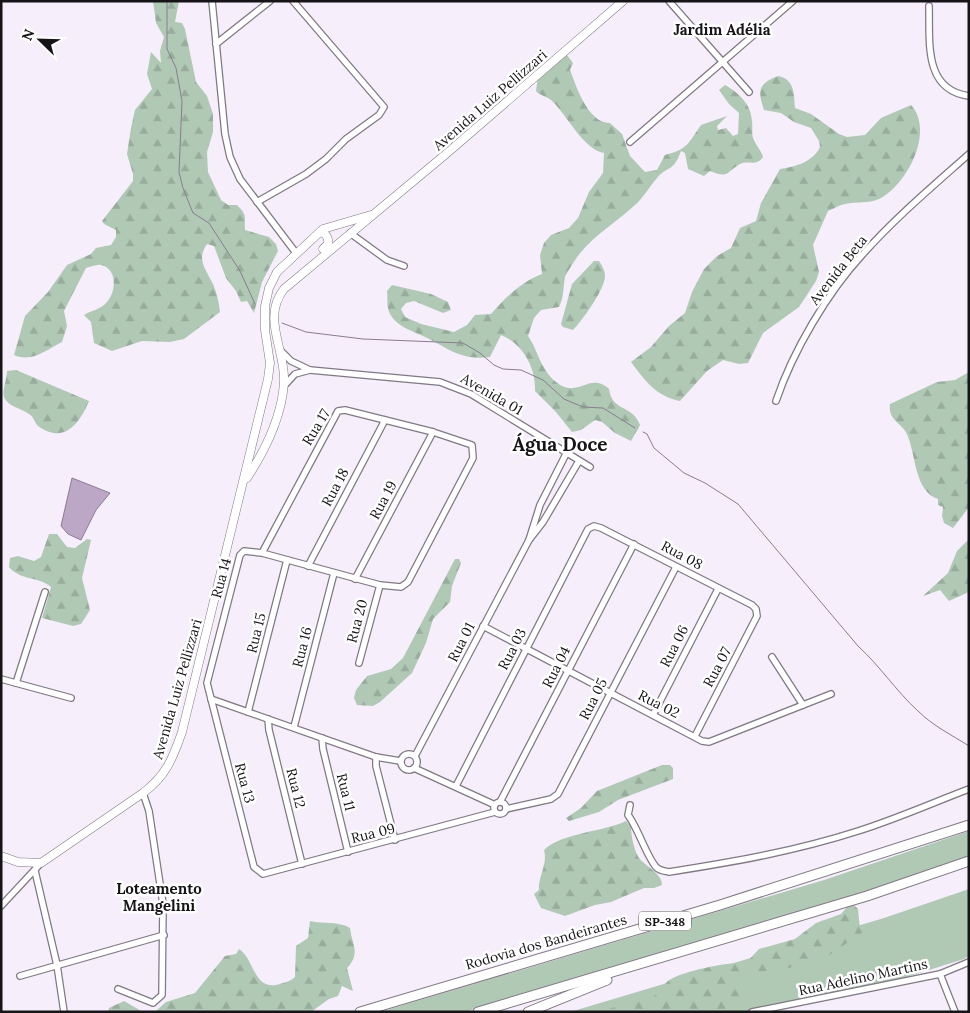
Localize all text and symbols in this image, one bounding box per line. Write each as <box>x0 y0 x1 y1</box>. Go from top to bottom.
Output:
north arrow <box>15 15 65 65</box>
district label: Jardim Adélia <box>673 20 771 39</box>
text: N <box>18 26 39 43</box>
street label: Avenida Luiz Pellizzari <box>429 46 551 155</box>
street label: Avenida Beta <box>805 232 871 309</box>
street label: Avenida 01 <box>457 369 526 419</box>
street label: Rua 17 <box>298 405 334 449</box>
district label: Água Doce <box>512 432 608 456</box>
street label: Rua 18 <box>317 465 353 509</box>
street label: Rua 19 <box>365 478 401 522</box>
street label: Rua 08 <box>658 537 706 573</box>
street label: Rua 14 <box>207 556 235 600</box>
street label: Rua 20 <box>343 597 371 645</box>
street label: Rua 15 <box>242 611 270 655</box>
street label: Avenida Luiz Pellizzari <box>148 617 206 762</box>
street label: Rua 01 <box>443 619 479 665</box>
street label: Rua 06 <box>656 622 692 670</box>
street label: Rua 16 <box>288 625 316 669</box>
street label: Rua 03 <box>494 625 530 673</box>
street label: Rua 04 <box>538 643 574 691</box>
street label: Rua 07 <box>699 643 735 690</box>
street label: Rua 05 <box>575 675 611 723</box>
street label: Rua 02 <box>635 686 683 722</box>
street label: Rua 13 <box>231 761 259 805</box>
street label: Rua 12 <box>282 766 310 810</box>
street label: Rua 11 <box>333 771 359 813</box>
street label: Rua 09 <box>349 819 397 847</box>
district label: Loteamento Mangelini <box>116 879 202 915</box>
street label: Rodovia dos Bandeirantes <box>463 910 629 974</box>
road number: SP-348 <box>639 911 691 930</box>
street label: Rua Adelino Martins <box>797 955 929 999</box>

